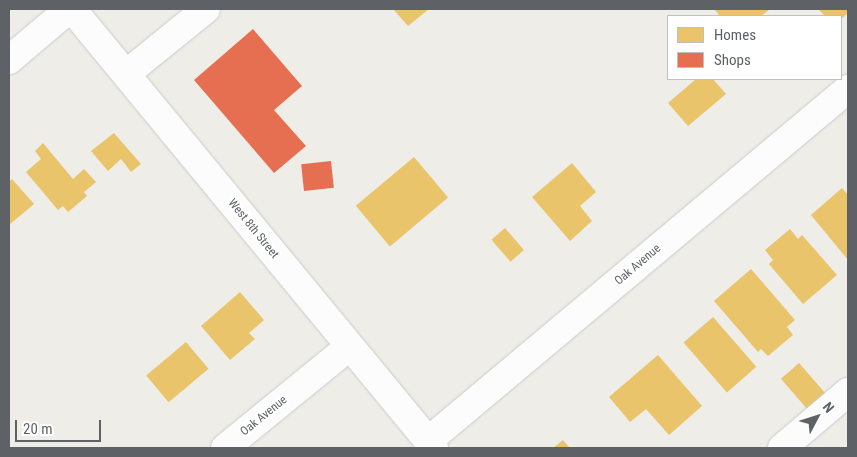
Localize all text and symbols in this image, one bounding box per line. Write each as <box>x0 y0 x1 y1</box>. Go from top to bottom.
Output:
legend <box>667 15 842 80</box>
text: Homes <box>714 26 756 44</box>
text: Shops <box>714 51 751 69</box>
street label: West 8th Street <box>225 196 281 262</box>
street label: Oak Avenue <box>612 242 664 288</box>
north arrow <box>792 392 842 442</box>
street label: Oak Avenue <box>238 393 290 439</box>
text: N <box>820 399 837 416</box>
scale bar <box>18 410 104 442</box>
text: 20 m <box>23 420 53 438</box>

